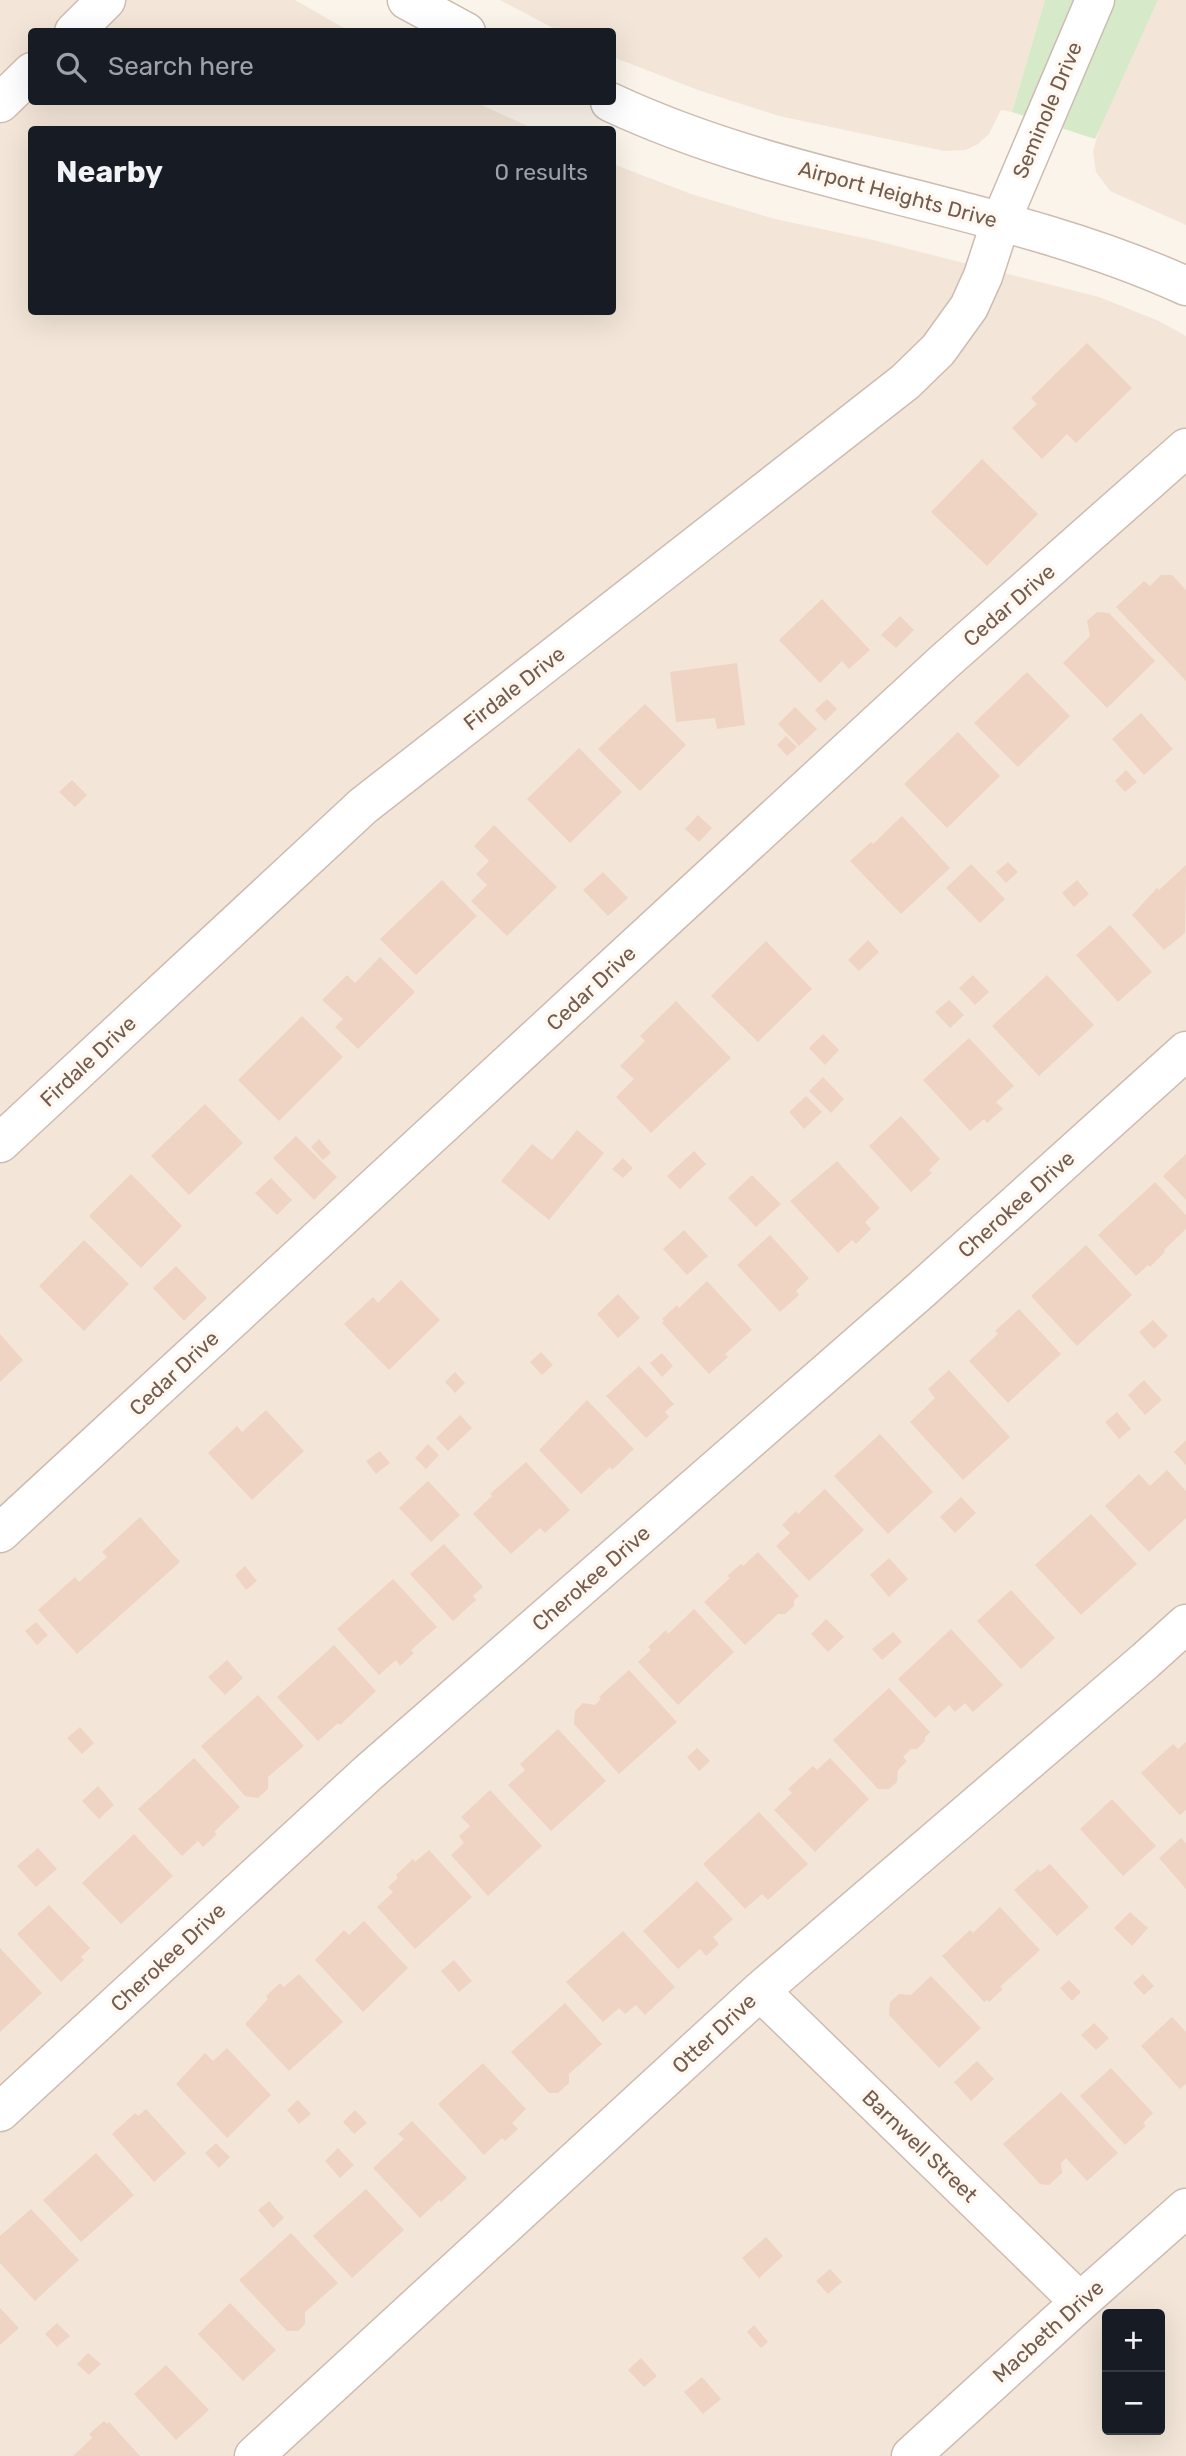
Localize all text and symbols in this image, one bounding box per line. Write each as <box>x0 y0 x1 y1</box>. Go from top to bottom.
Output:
search box <box>28 28 616 105</box>
street label: Seminole Drive <box>1007 38 1087 182</box>
icon: search <box>52 48 90 86</box>
text: Search here <box>108 51 254 82</box>
text: Nearby <box>56 154 163 190</box>
street label: Airport Heights Drive <box>796 155 1000 233</box>
text: 0 results <box>494 158 588 186</box>
street label: Cedar Drive <box>958 558 1060 652</box>
street label: Firdale Drive <box>458 641 570 735</box>
street label: Cedar Drive <box>541 940 641 1036</box>
street label: Firdale Drive <box>35 1010 141 1112</box>
street label: Cherokee Drive <box>953 1145 1079 1263</box>
street label: Cedar Drive <box>124 1325 224 1421</box>
street label: Cherokee Drive <box>527 1520 655 1636</box>
street label: Cherokee Drive <box>105 1897 231 2017</box>
street label: Otter Drive <box>667 1988 761 2078</box>
street label: Barnwell Street <box>857 2085 983 2207</box>
street label: Macbeth Drive <box>987 2275 1109 2387</box>
map controls <box>1102 2309 1165 2435</box>
button: + <box>1102 2309 1165 2372</box>
button: − <box>1102 2372 1165 2435</box>

